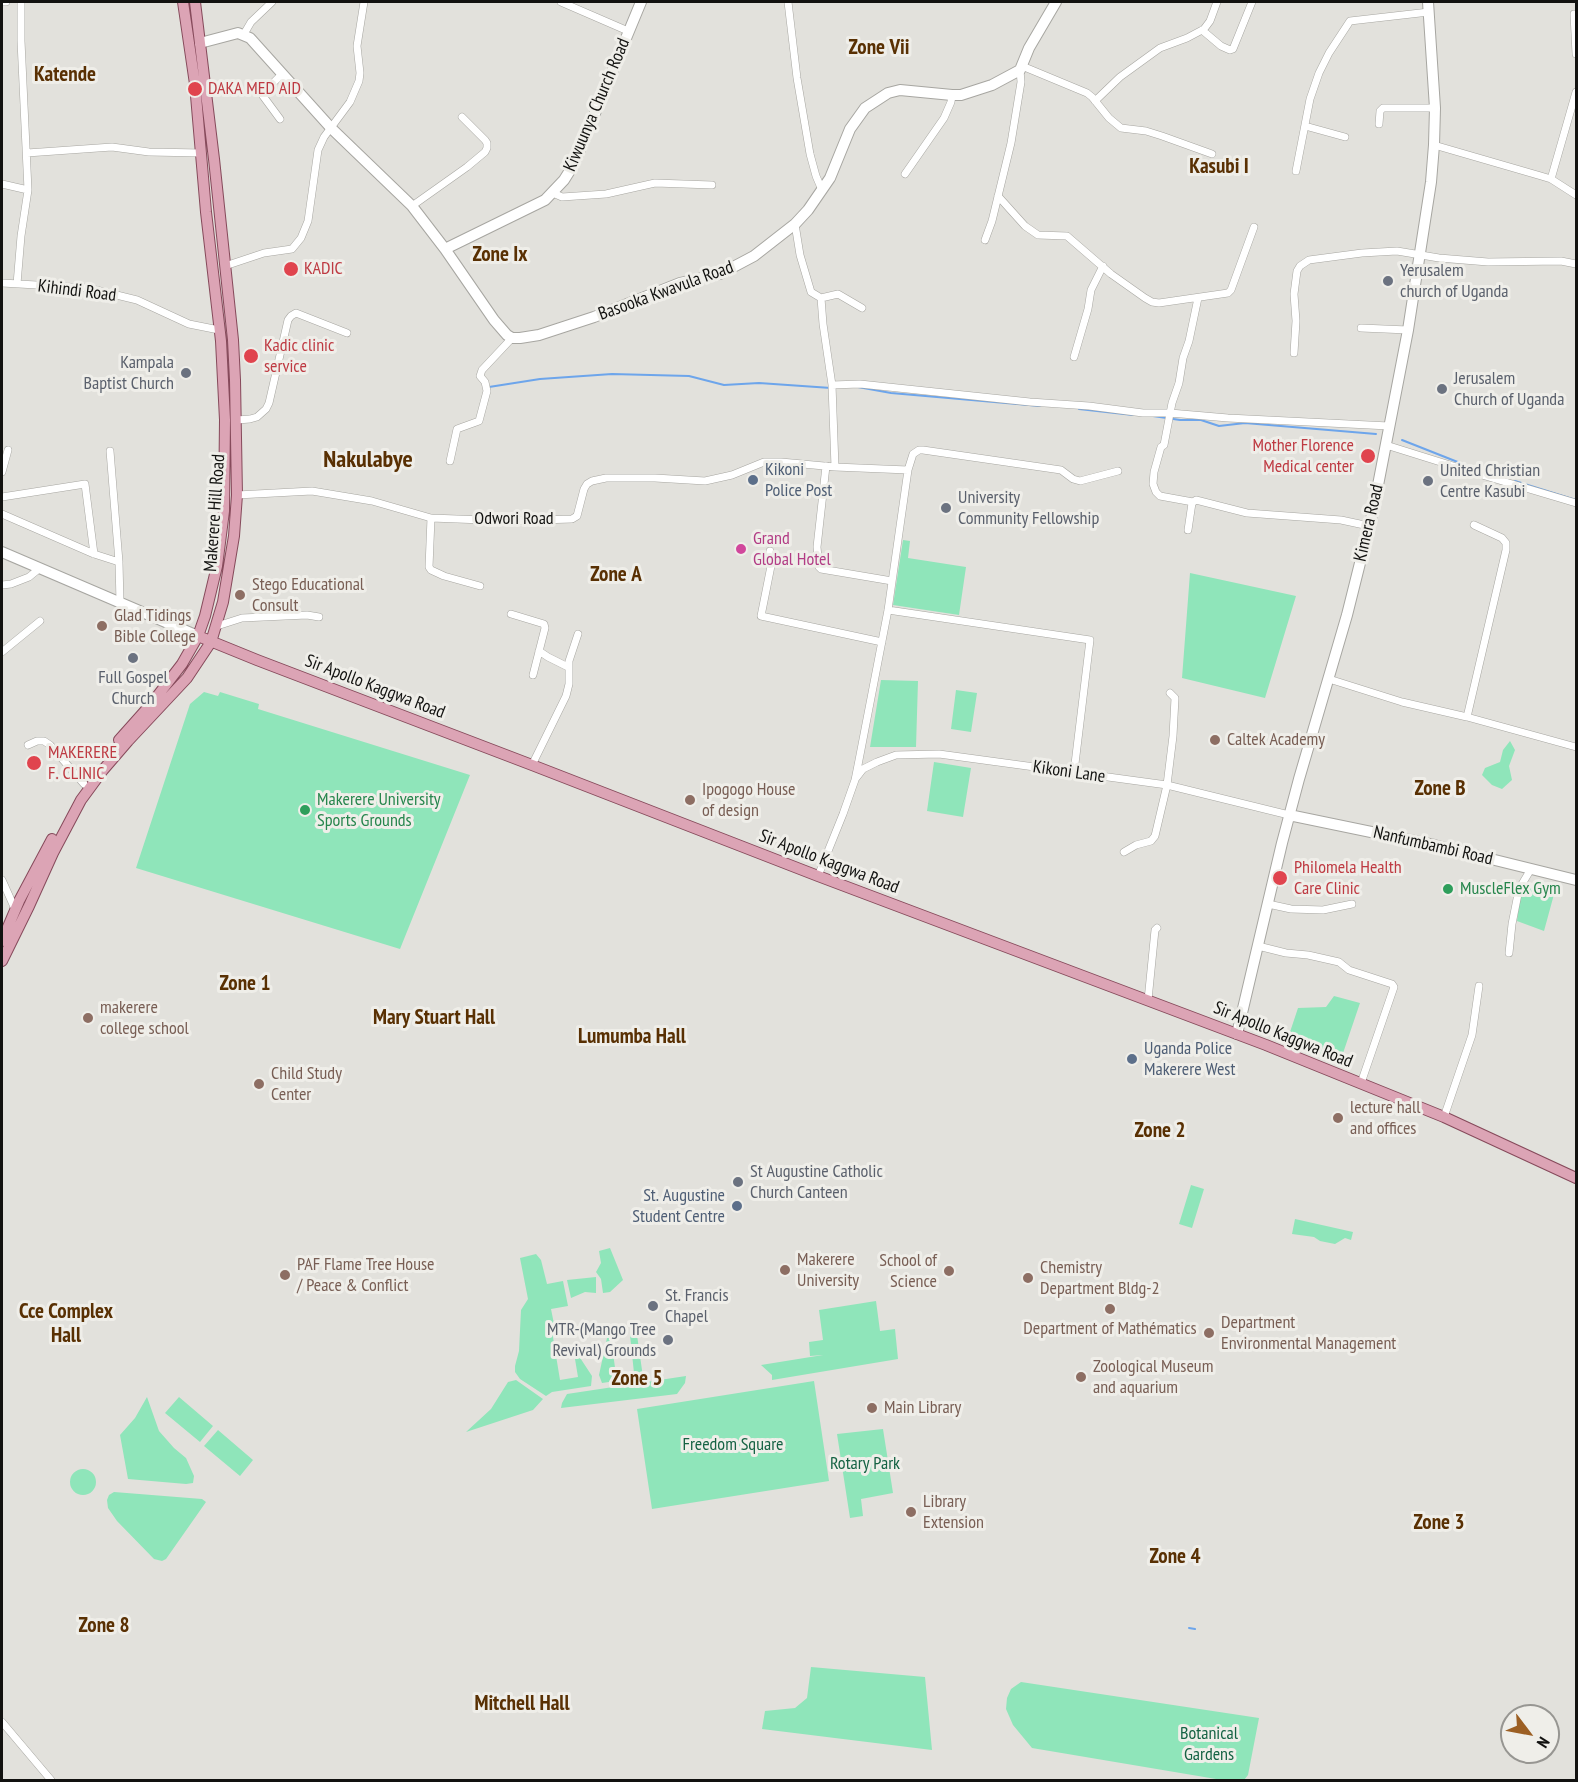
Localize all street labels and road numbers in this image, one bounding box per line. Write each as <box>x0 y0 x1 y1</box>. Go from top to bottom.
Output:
street label: Kiwuunya Church Road <box>559 35 635 175</box>
street label: Basooka Kwavula Road <box>596 257 736 325</box>
street label: Kihindi Road <box>37 275 117 307</box>
street label: Makerere Hill Road <box>200 453 230 573</box>
street label: Kimera Road <box>1350 482 1388 564</box>
street label: Odwori Road <box>474 508 554 530</box>
street label: Sir Apollo Kaggwa Road <box>302 650 448 724</box>
street label: Kikoni Lane <box>1031 756 1107 788</box>
street label: Nanfumbambi Road <box>1371 822 1495 870</box>
street label: Sir Apollo Kaggwa Road <box>756 825 902 899</box>
street label: Sir Apollo Kaggwa Road <box>1210 997 1356 1073</box>

